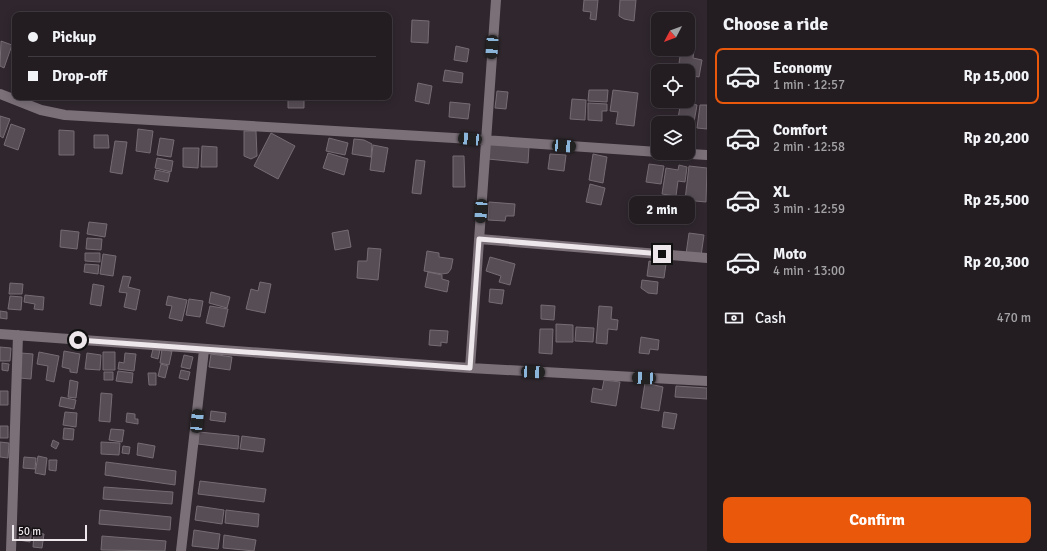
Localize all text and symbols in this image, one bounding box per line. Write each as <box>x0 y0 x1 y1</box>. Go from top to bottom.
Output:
north arrow <box>651 12 695 56</box>
map controls <box>651 12 695 160</box>
text: Choose a ride <box>723 13 828 35</box>
text: Pickup <box>52 28 96 46</box>
car <box>485 35 499 59</box>
icon: car <box>725 58 761 94</box>
text: Economy <box>773 59 832 77</box>
button: locate <box>651 64 695 108</box>
text: Drop-off <box>52 67 107 85</box>
text: Rp 15,000 <box>963 67 1029 85</box>
text: 1 min · 12:57 <box>773 77 845 93</box>
button: layers <box>651 116 695 160</box>
icon: car <box>725 120 761 156</box>
text: Comfort <box>773 121 827 139</box>
text: Rp 20,200 <box>963 129 1029 147</box>
car <box>458 132 482 146</box>
car <box>552 139 576 153</box>
text: 2 min · 12:58 <box>773 139 845 155</box>
icon: car <box>725 182 761 218</box>
text: XL <box>773 183 790 201</box>
text: Rp 25,500 <box>963 191 1029 209</box>
callout: 2 min <box>629 196 695 224</box>
car <box>474 199 488 223</box>
text: 3 min · 12:59 <box>773 201 845 217</box>
text: 2 min <box>646 202 678 218</box>
icon: car <box>725 244 761 280</box>
route end <box>653 245 671 263</box>
text: Moto <box>773 245 807 263</box>
text: Rp 20,300 <box>963 253 1029 271</box>
text: 4 min · 13:00 <box>773 263 845 279</box>
icon: cash <box>723 307 745 329</box>
text: Cash <box>755 309 786 327</box>
text: 470 m <box>997 310 1031 326</box>
route start <box>69 331 87 349</box>
car <box>521 365 545 379</box>
car <box>632 371 656 385</box>
car <box>190 408 204 434</box>
button: Confirm <box>723 497 1031 543</box>
scale bar <box>12 523 87 542</box>
text: 50 m <box>18 525 41 538</box>

